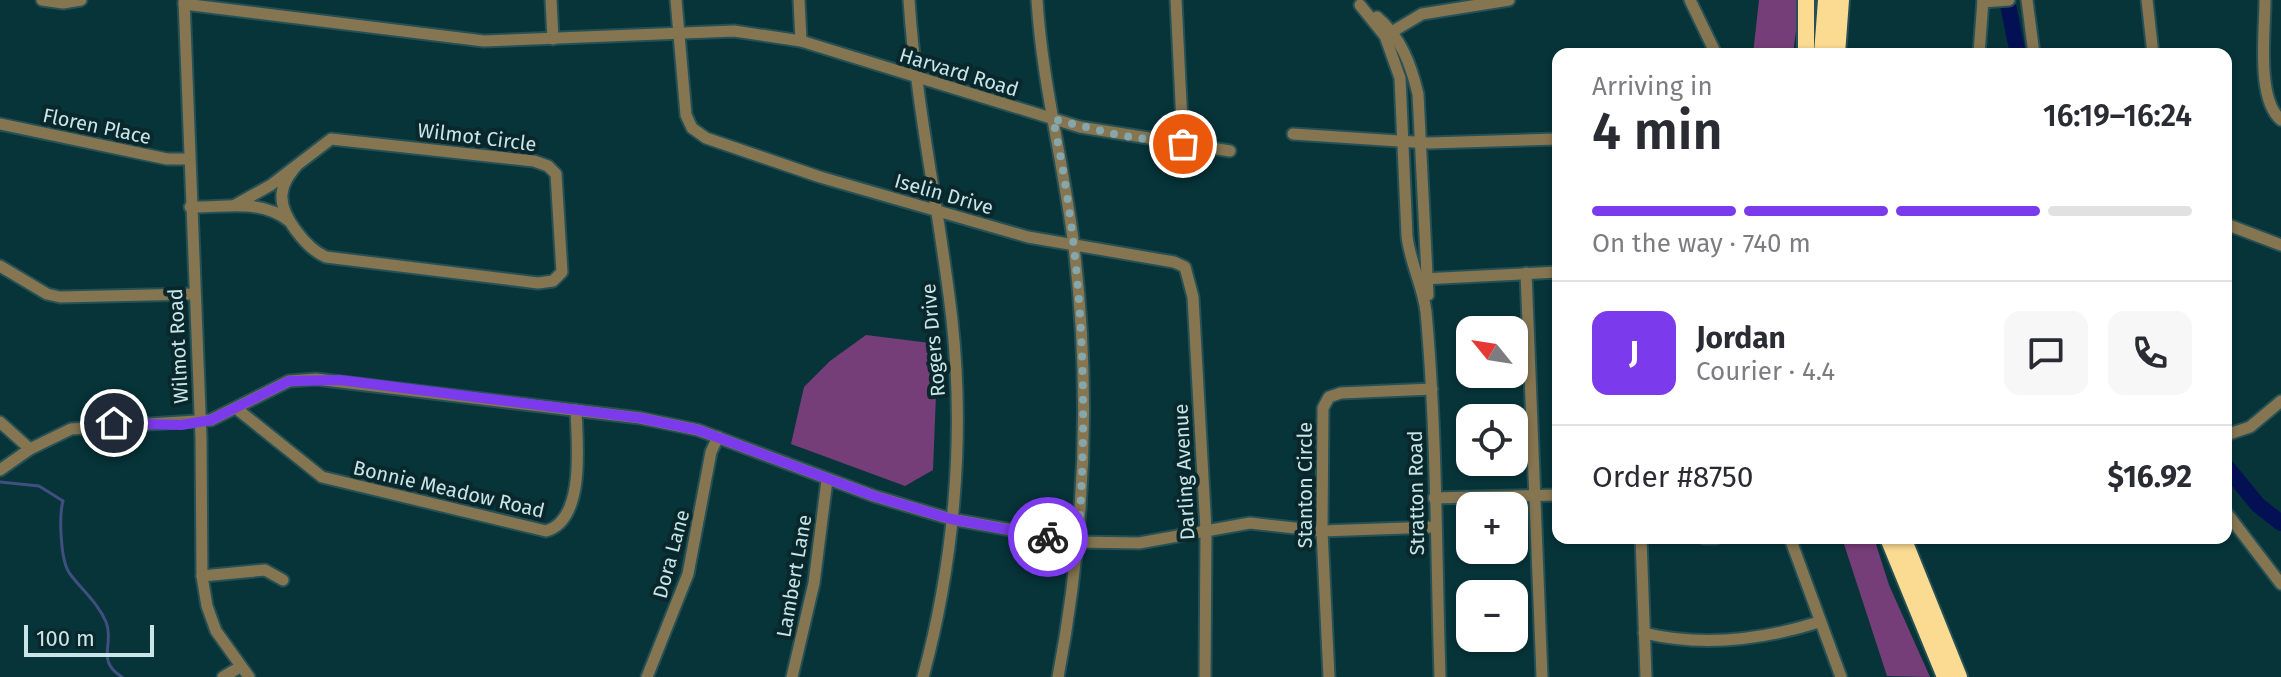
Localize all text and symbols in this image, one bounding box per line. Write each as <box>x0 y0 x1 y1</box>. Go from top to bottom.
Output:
street label: Harvard Road <box>897 43 1021 101</box>
text: Arriving in <box>1592 71 1713 102</box>
text: 16:19–16:24 <box>2043 98 2192 134</box>
text: 4 min <box>1592 100 1723 163</box>
street label: Floren Place <box>41 103 153 149</box>
pin <box>1149 110 1217 178</box>
street label: Wilmot Circle <box>416 118 538 156</box>
icon: bag <box>1161 122 1205 166</box>
street label: Iselin Drive <box>892 168 996 220</box>
text: On the way · 740 m <box>1592 228 1811 259</box>
street label: Rogers Drive <box>916 282 950 398</box>
street label: Wilmot Road <box>163 288 193 404</box>
button: chat <box>2004 311 2088 395</box>
button: phone <box>2108 311 2192 395</box>
north arrow <box>1456 316 1528 388</box>
map controls <box>1456 316 1528 652</box>
text: Jordan <box>1696 320 1786 356</box>
text: J <box>1629 335 1639 371</box>
text: Courier · 4.4 <box>1696 356 1835 387</box>
pin <box>80 389 148 457</box>
icon: home <box>92 401 136 445</box>
street label: Darling Avenue <box>1168 403 1200 541</box>
button: locate <box>1456 404 1528 476</box>
street label: Stanton Circle <box>1293 422 1317 548</box>
street label: Stratton Road <box>1403 430 1429 556</box>
street label: Bonnie Meadow Road <box>351 455 547 523</box>
text: Order #8750 <box>1592 459 1754 495</box>
text: $16.92 <box>2108 459 2192 495</box>
button: + <box>1456 492 1528 564</box>
courier <box>1008 497 1088 577</box>
street label: Dora Lane <box>648 507 694 601</box>
street label: Lambert Lane <box>771 513 817 639</box>
icon: bike <box>1026 515 1070 559</box>
button: − <box>1456 580 1528 652</box>
scale bar <box>24 621 154 657</box>
text: 100 m <box>36 625 95 652</box>

